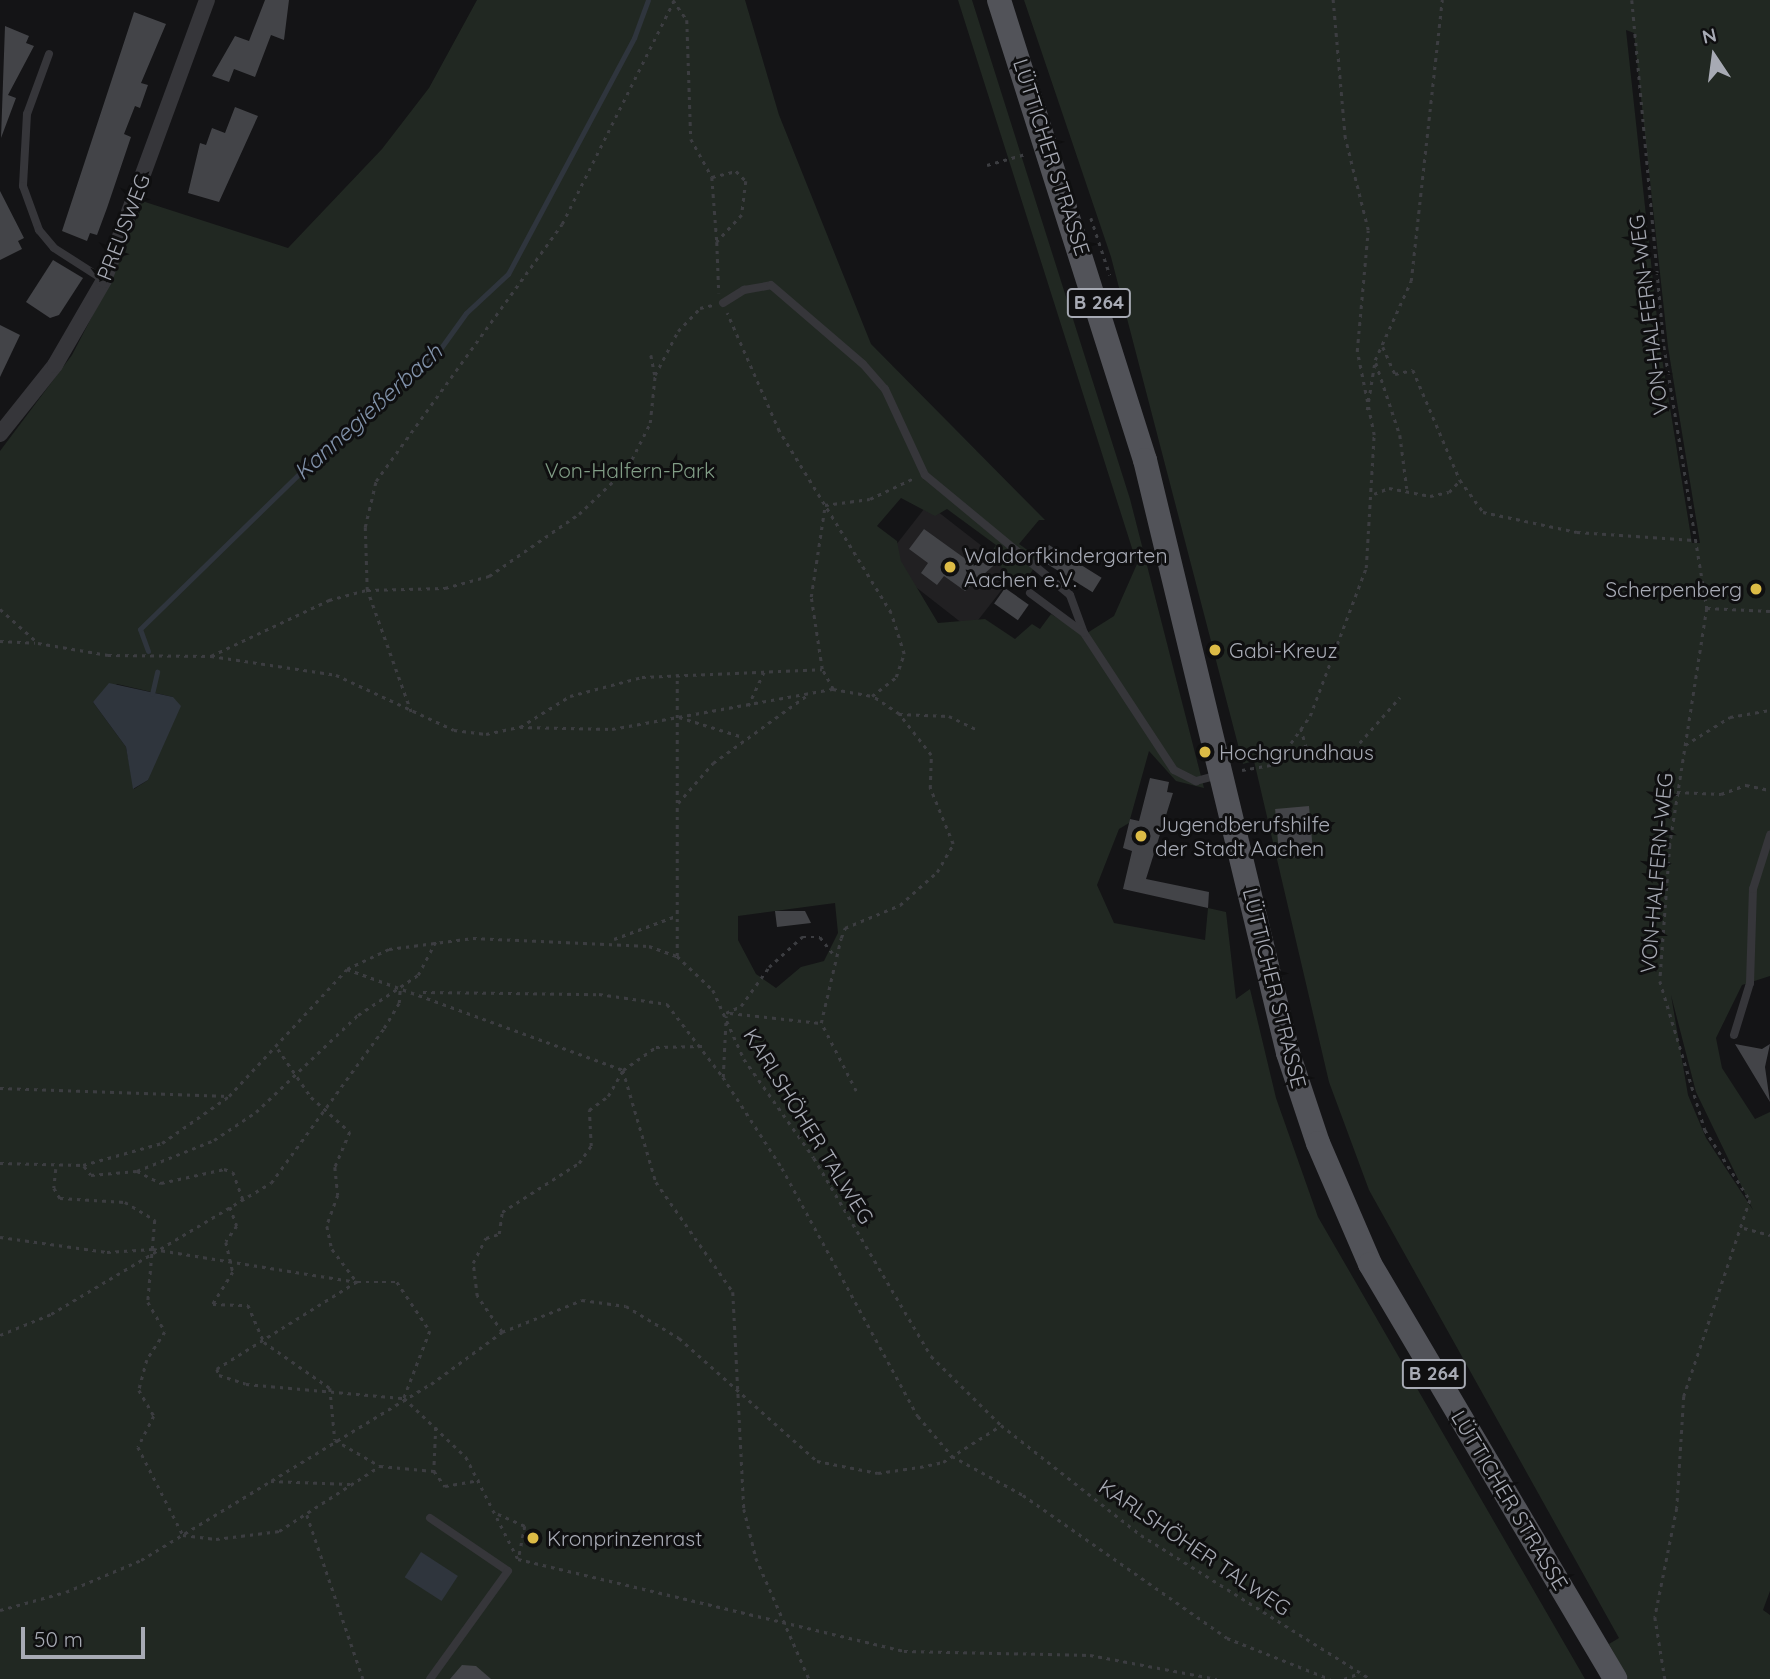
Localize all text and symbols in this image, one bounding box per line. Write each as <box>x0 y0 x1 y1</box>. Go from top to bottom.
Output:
north arrow <box>1679 21 1749 91</box>
text: N <box>1700 22 1719 49</box>
street label: LÜTTICHER STRASSE <box>1008 56 1096 258</box>
street label: PREUSWEG <box>91 170 155 284</box>
street label: VON-HALFERN-WEG <box>1623 214 1673 416</box>
road number: B 264 <box>1066 288 1132 318</box>
water label: Kannegießerbach <box>288 338 448 486</box>
park label: Von-Halfern-Park <box>545 457 715 483</box>
place label: Waldorfkindergarten Aachen e.V. <box>964 542 1168 592</box>
marker: Waldorfkindergarten Aachen e.V. <box>942 559 958 575</box>
place label: Scherpenberg <box>1605 576 1742 602</box>
marker: Scherpenberg <box>1748 581 1764 597</box>
place label: Gabi-Kreuz <box>1229 637 1338 663</box>
marker: Gabi-Kreuz <box>1207 642 1223 658</box>
place label: Hochgrundhaus <box>1219 739 1374 765</box>
marker: Hochgrundhaus <box>1197 744 1213 760</box>
street label: VON-HALFERN-WEG <box>1635 772 1677 974</box>
place label: Jugendberufshilfe der Stadt Aachen <box>1155 811 1330 861</box>
marker: Jugendberufshilfe der Stadt Aachen <box>1133 828 1149 844</box>
street label: LÜTTICHER STRASSE <box>1238 885 1312 1091</box>
street label: KARLSHÖHER TALWEG <box>739 1024 879 1228</box>
road number: B 264 <box>1401 1358 1467 1390</box>
street label: LÜTTICHER STRASSE <box>1446 1406 1574 1594</box>
street label: KARLSHÖHER TALWEG <box>1095 1474 1295 1620</box>
place label: Kronprinzenrast <box>547 1525 702 1551</box>
marker: Kronprinzenrast <box>525 1530 541 1546</box>
scale bar <box>24 1612 149 1656</box>
text: 50 m <box>34 1626 83 1652</box>

